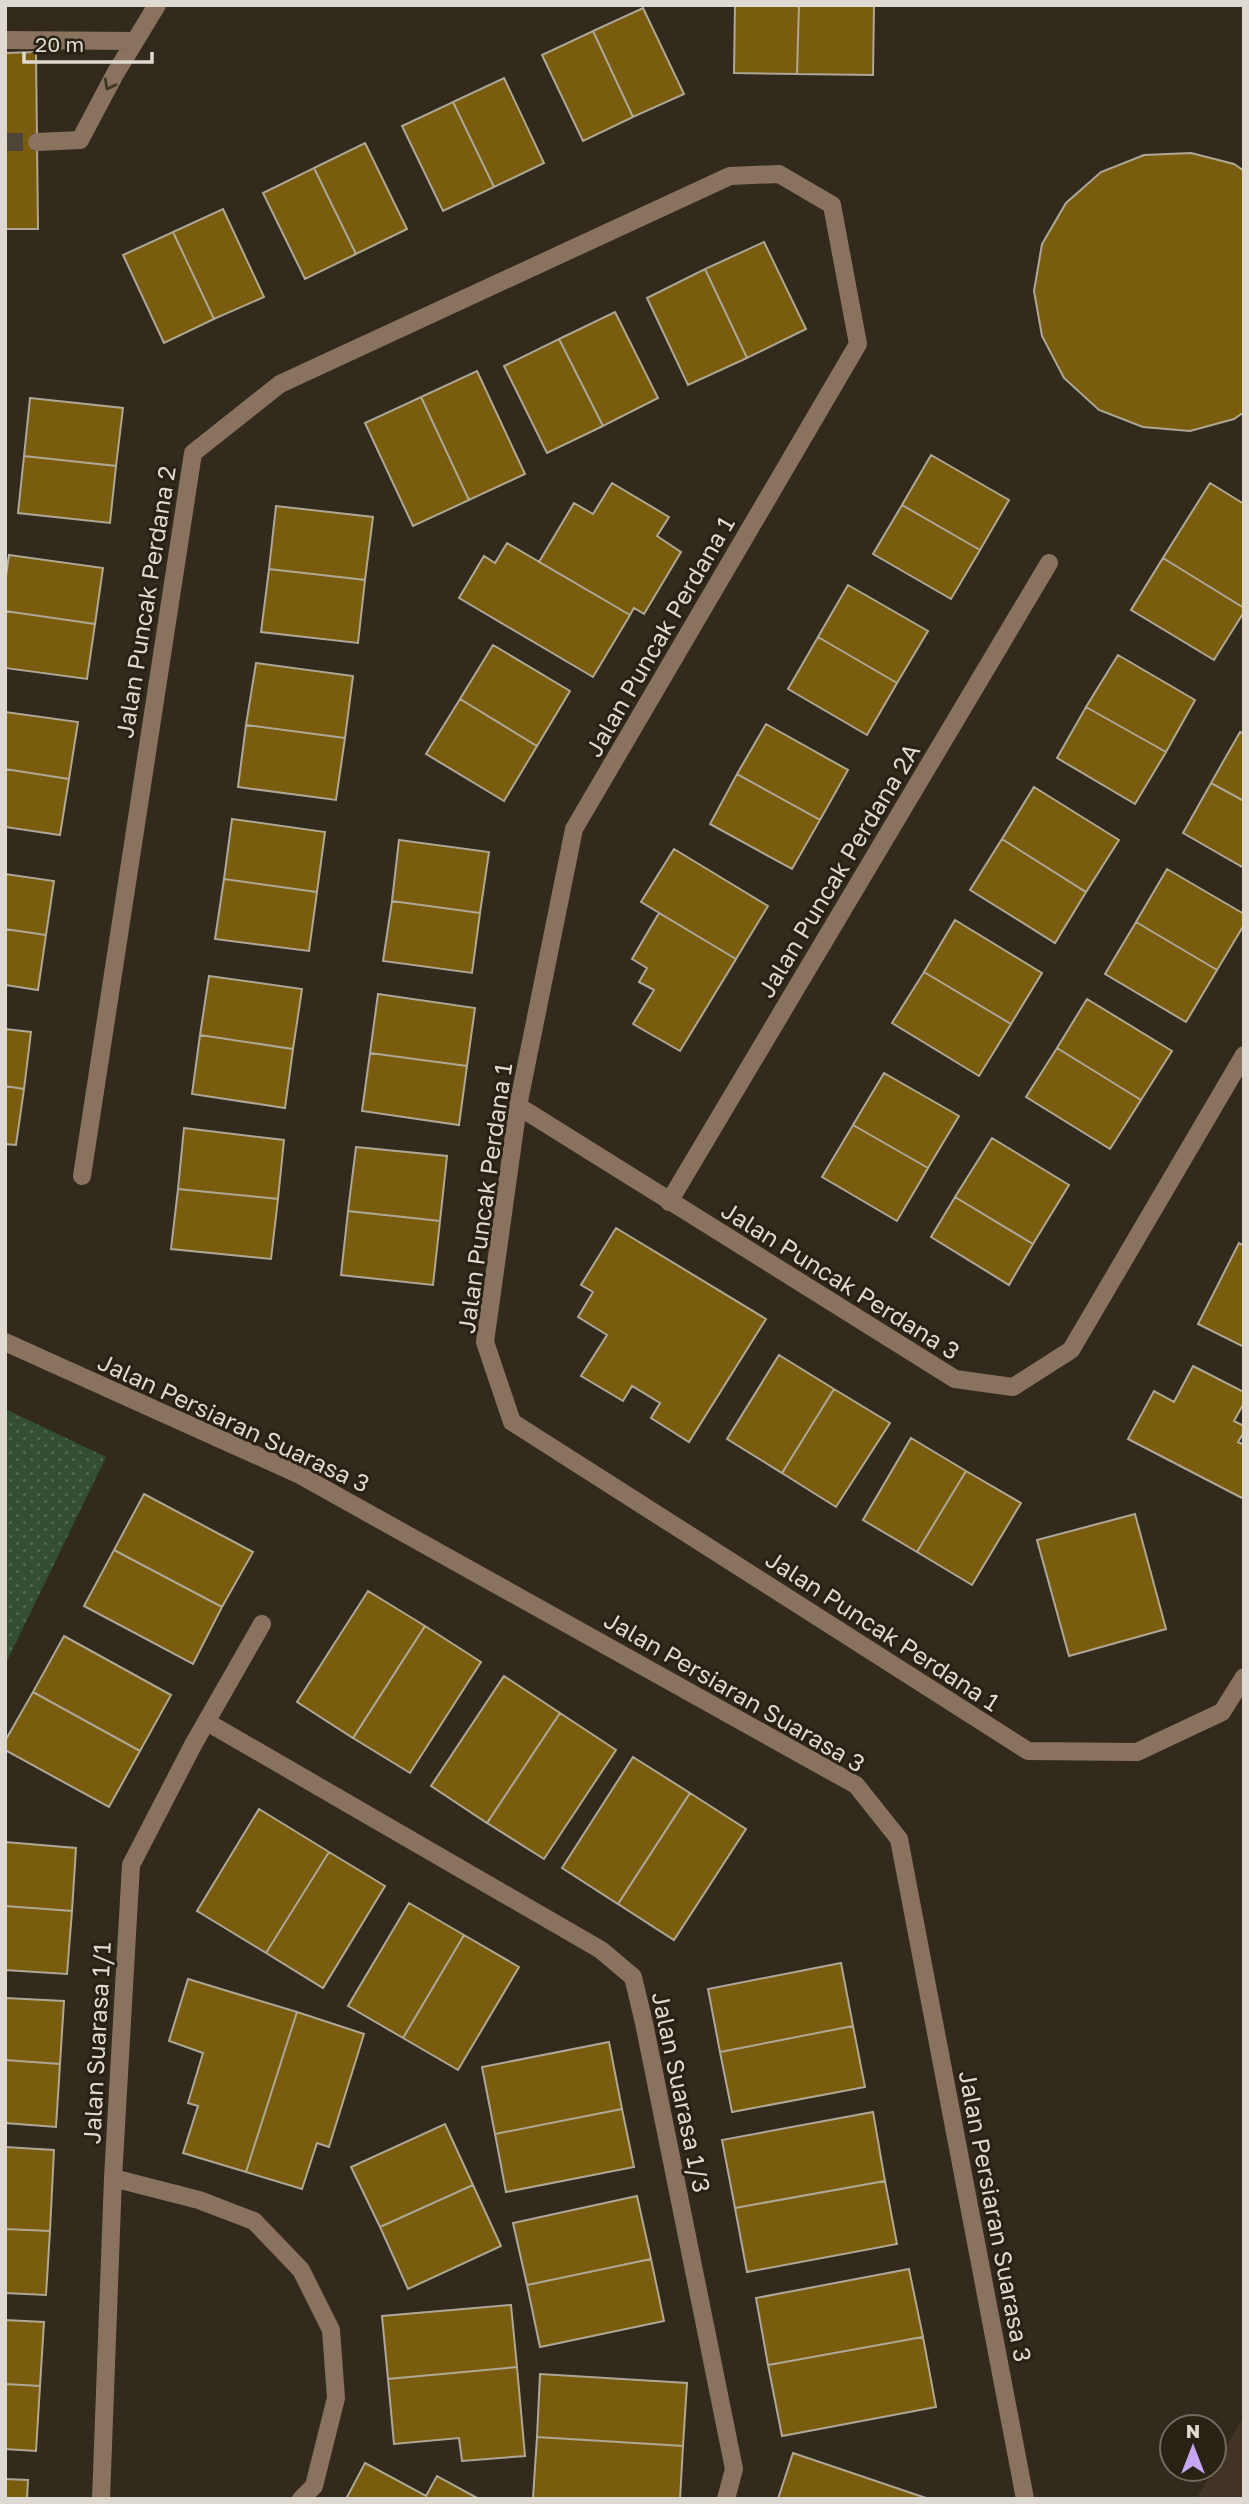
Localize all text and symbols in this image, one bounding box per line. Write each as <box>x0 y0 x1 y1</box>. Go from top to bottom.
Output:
scale bar <box>24 21 152 65</box>
text: 20 m <box>35 31 84 57</box>
one-way arrow <box>104 78 117 90</box>
street label: Jalan Puncak Perdana 2 <box>109 464 181 740</box>
street label: Jalan Puncak Perdana 1 <box>578 511 740 761</box>
street label: Jalan Puncak Perdana 2A <box>751 738 925 1002</box>
street label: Jalan Puncak Perdana 1 <box>451 1061 517 1335</box>
street label: Jalan Puncak Perdana 3 <box>717 1195 965 1365</box>
street label: Jalan Persiaran Suarasa 3 <box>94 1346 374 1498</box>
street label: Jalan Puncak Perdana 1 <box>761 1544 1005 1716</box>
street label: Jalan Persiaran Suarasa 3 <box>599 1604 871 1778</box>
street label: Jalan Suarasa 1/1 <box>76 1941 116 2145</box>
street label: Jalan Suarasa 1/3 <box>647 1989 717 2195</box>
street label: Jalan Persiaran Suarasa 3 <box>954 2068 1038 2364</box>
north arrow <box>1158 2413 1228 2483</box>
text: N <box>1186 2419 1200 2442</box>

